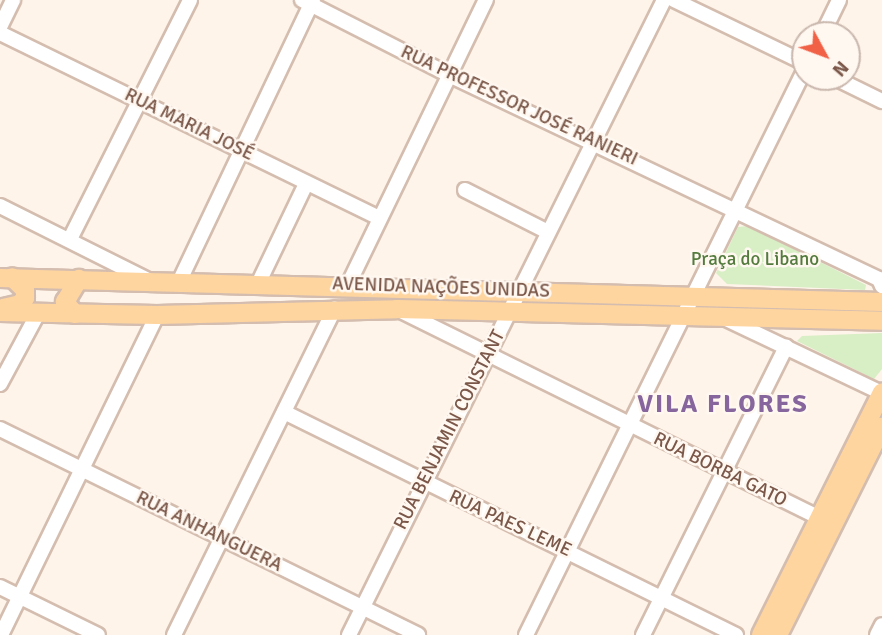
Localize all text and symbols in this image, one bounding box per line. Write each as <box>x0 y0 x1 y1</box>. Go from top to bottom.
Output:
north arrow <box>791 21 861 91</box>
street label: RUA PROFESSOR JOSÉ RANIERI <box>397 41 641 171</box>
text: N <box>827 56 854 81</box>
street label: RUA MARIA JOSÉ <box>121 84 257 166</box>
park label: Praça do Libano <box>691 249 819 271</box>
street label: AVENIDA NAÇÕES UNIDAS <box>332 273 550 303</box>
street label: RUA BENJAMIN CONSTANT <box>390 326 510 534</box>
district label: VILA FLORES <box>639 389 807 421</box>
street label: RUA BORBA GATO <box>649 428 791 512</box>
street label: RUA PAES LEME <box>445 486 575 562</box>
street label: RUA ANHANGUERA <box>132 487 286 577</box>

